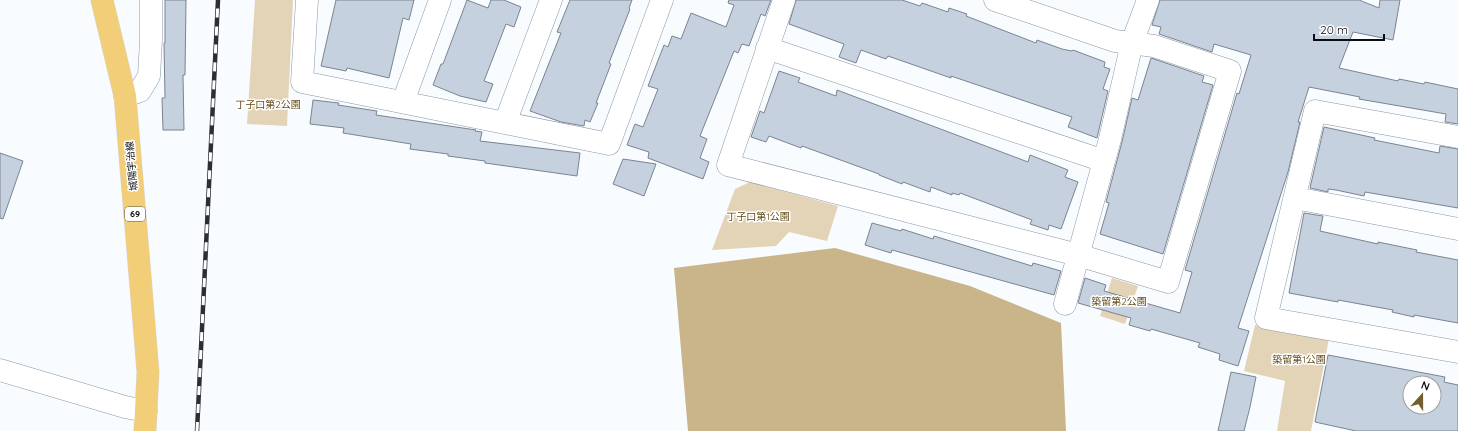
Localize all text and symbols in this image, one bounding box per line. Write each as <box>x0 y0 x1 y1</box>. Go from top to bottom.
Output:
scale bar <box>1314 16 1384 42</box>
text: 20 m <box>1320 22 1348 37</box>
park label: 丁子口第2公園 <box>235 98 301 111</box>
street label: 城陽宇治線 <box>123 140 140 191</box>
road number: 69 <box>125 207 145 221</box>
park label: 丁子口第1公園 <box>726 210 790 223</box>
park label: 築留第2公園 <box>1091 295 1147 308</box>
park label: 築留第1公園 <box>1272 353 1326 366</box>
north arrow <box>1402 375 1442 415</box>
text: N <box>1419 378 1432 394</box>

